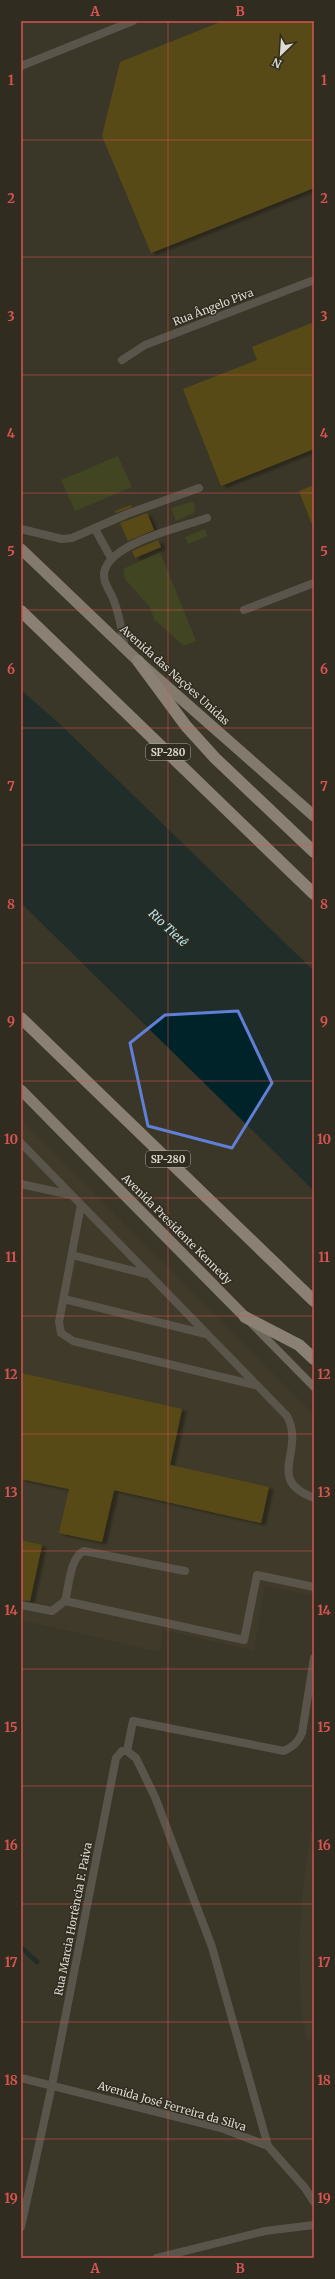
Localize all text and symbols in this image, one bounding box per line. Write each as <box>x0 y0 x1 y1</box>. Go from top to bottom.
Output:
text: A <box>89 3 100 20</box>
text: B <box>235 3 245 20</box>
north arrow <box>261 34 301 74</box>
text: N <box>270 55 284 71</box>
text: 1 <box>8 72 14 89</box>
text: 1 <box>321 72 327 89</box>
text: 2 <box>7 190 15 207</box>
text: 2 <box>320 190 328 207</box>
street label: Rua Ângelo Piva <box>171 285 255 329</box>
text: 3 <box>7 308 15 325</box>
text: 3 <box>320 308 328 325</box>
text: 4 <box>7 425 16 442</box>
text: 4 <box>320 425 329 442</box>
text: 5 <box>7 543 15 560</box>
text: 5 <box>320 543 328 560</box>
street label: Avenida das Nações Unidas <box>117 621 233 728</box>
text: 6 <box>7 661 15 678</box>
text: 6 <box>320 661 328 678</box>
road number: SP-280 <box>146 744 190 760</box>
text: 7 <box>7 778 15 795</box>
text: 7 <box>320 778 328 795</box>
text: 8 <box>7 896 15 913</box>
text: 8 <box>320 896 328 913</box>
water label: Rio Tietê <box>146 906 191 950</box>
text: 9 <box>7 1013 15 1030</box>
text: 9 <box>320 1013 328 1030</box>
text: 10 <box>4 1131 18 1148</box>
text: 10 <box>317 1131 331 1148</box>
road number: SP-280 <box>146 1151 190 1167</box>
street label: Avenida Presidente Kennedy <box>118 1170 235 1287</box>
text: 11 <box>5 1249 17 1266</box>
text: 11 <box>318 1249 330 1266</box>
text: 12 <box>4 1366 18 1383</box>
text: 12 <box>317 1366 331 1383</box>
text: 13 <box>4 1484 18 1501</box>
text: 13 <box>317 1484 331 1501</box>
text: 14 <box>4 1602 19 1619</box>
text: 14 <box>317 1602 332 1619</box>
text: 15 <box>4 1719 18 1736</box>
text: 15 <box>317 1719 331 1736</box>
text: 16 <box>4 1837 18 1854</box>
text: 16 <box>317 1837 331 1854</box>
street label: Rua Marcia Hortência F. Paiva <box>51 1841 95 1997</box>
text: 17 <box>4 1954 18 1971</box>
text: 17 <box>317 1954 331 1971</box>
text: 18 <box>4 2072 18 2089</box>
text: 18 <box>317 2072 331 2089</box>
street label: Avenida José Ferreira da Silva <box>95 2078 248 2134</box>
text: 19 <box>4 2190 18 2207</box>
text: 19 <box>317 2190 331 2207</box>
text: A <box>89 2260 100 2277</box>
text: B <box>235 2260 245 2277</box>

